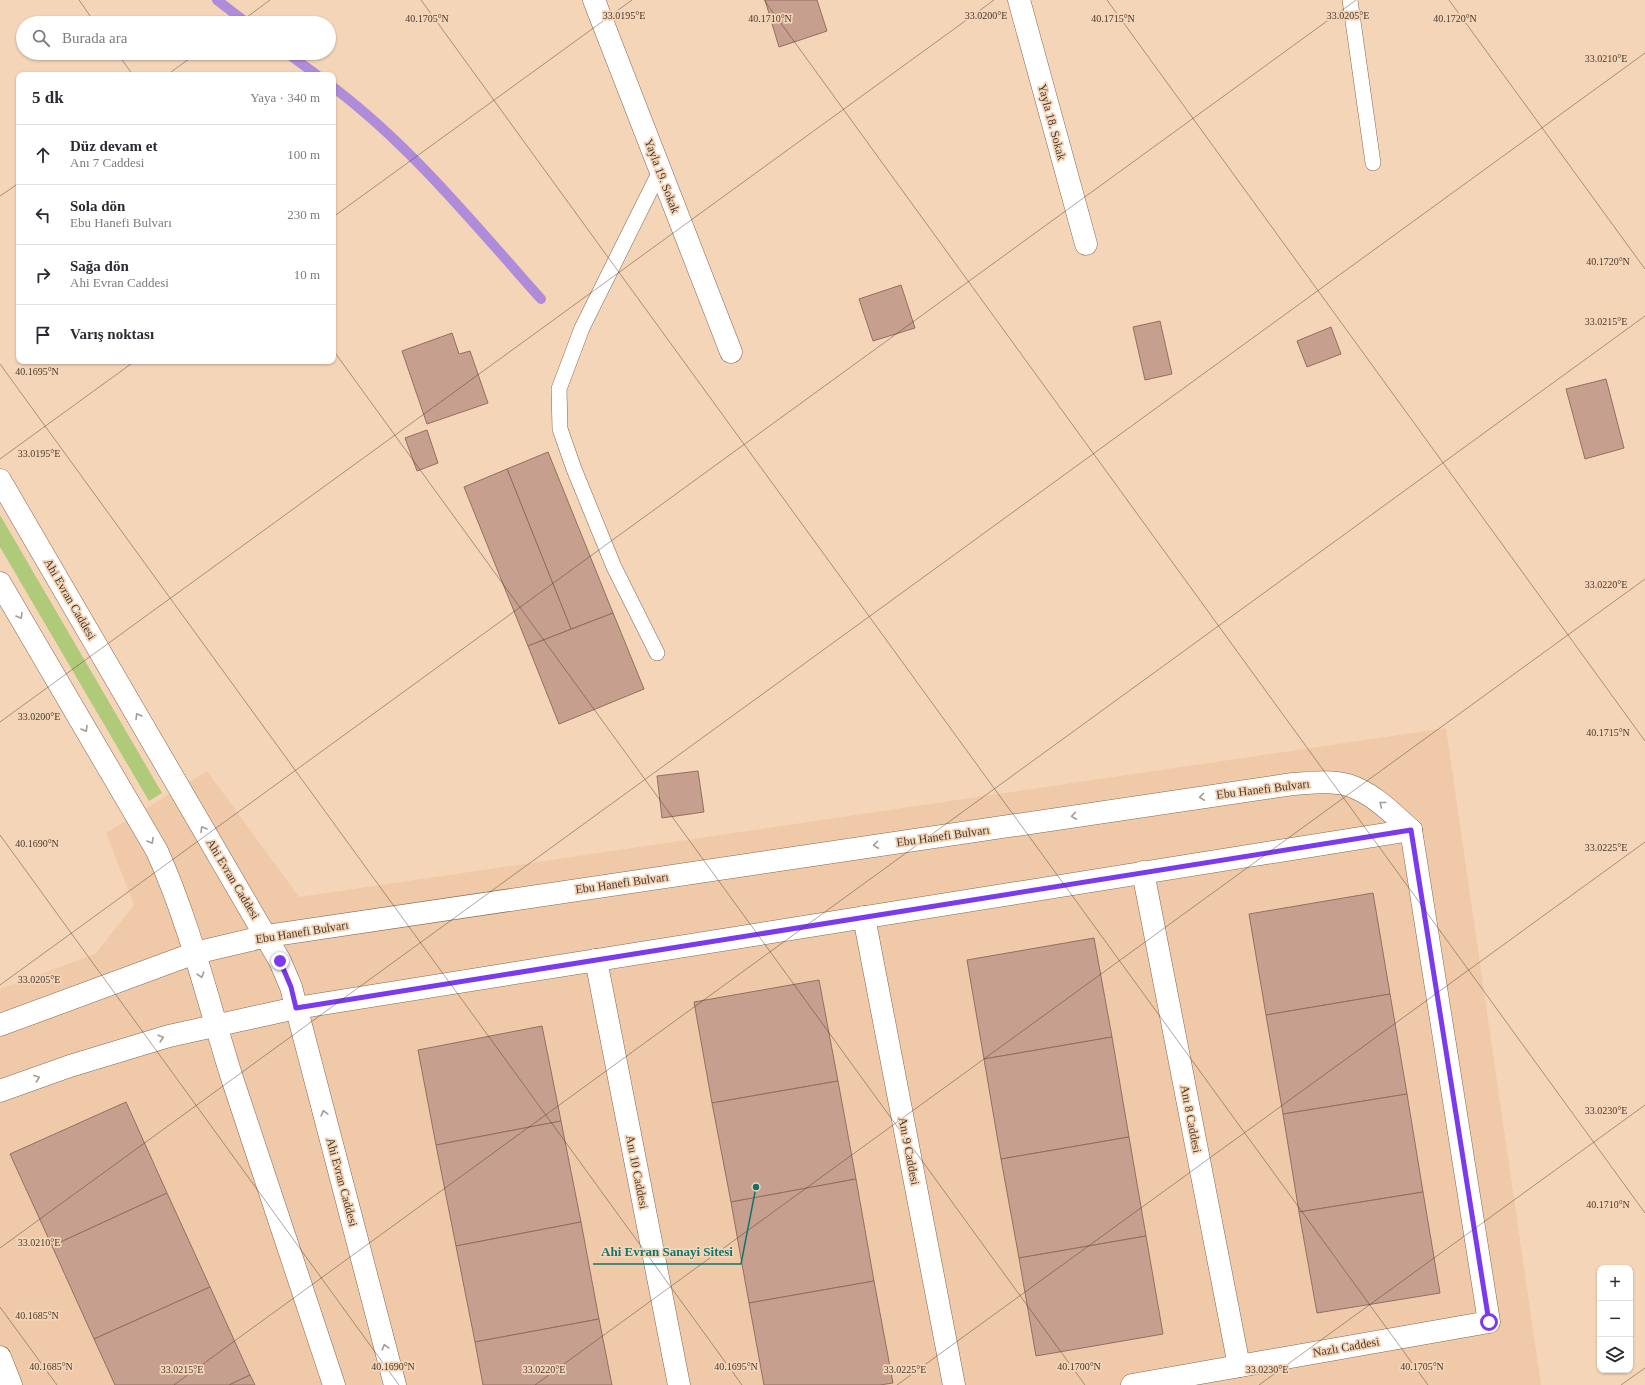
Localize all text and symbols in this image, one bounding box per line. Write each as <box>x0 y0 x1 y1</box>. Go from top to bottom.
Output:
text: 33.0195°E <box>603 10 645 21</box>
text: 33.0200°E <box>965 10 1007 21</box>
text: 33.0205°E <box>1327 10 1369 21</box>
text: 40.1705°N <box>405 13 449 24</box>
text: 40.1710°N <box>748 13 792 24</box>
text: 40.1715°N <box>1091 13 1135 24</box>
text: 40.1720°N <box>1433 13 1477 24</box>
search box <box>16 16 336 60</box>
icon: search <box>30 27 52 49</box>
text: Burada ara <box>62 30 127 46</box>
text: 33.0210°E <box>1585 53 1627 64</box>
street label: Yayla 18. Sokak <box>1035 82 1069 162</box>
text: 5 dk <box>32 88 64 107</box>
text: Yaya · 340 m <box>250 90 320 105</box>
street label: Yayla 19. Sokak <box>641 137 683 215</box>
text: Düz devam et <box>70 138 157 154</box>
icon: ahead <box>32 144 54 166</box>
text: 100 m <box>287 147 320 162</box>
text: Anı 7 Caddesi <box>70 155 144 170</box>
text: Sola dön <box>70 198 125 214</box>
icon: left <box>32 204 54 226</box>
text: 230 m <box>287 207 320 222</box>
text: Ebu Hanefi Bulvarı <box>70 215 172 230</box>
text: 40.1720°N <box>1586 256 1630 267</box>
text: Sağa dön <box>70 258 129 274</box>
icon: right <box>32 264 54 286</box>
text: 10 m <box>294 267 320 282</box>
text: Ahi Evran Caddesi <box>70 275 169 290</box>
text: 33.0215°E <box>1585 316 1627 327</box>
icon: arrive <box>32 324 54 346</box>
text: Varış noktası <box>70 326 154 342</box>
text: 40.1695°N <box>15 366 59 377</box>
text: 33.0195°E <box>18 448 60 459</box>
street label: Ahi Evran Caddesi <box>41 556 99 643</box>
text: 33.0220°E <box>1585 579 1627 590</box>
one-way arrow <box>15 612 22 619</box>
text: 33.0200°E <box>18 711 60 722</box>
one-way arrow <box>135 713 142 720</box>
one-way arrow <box>81 725 88 732</box>
text: 40.1715°N <box>1586 727 1630 738</box>
street label: Ebu Hanefi Bulvarı <box>1216 776 1311 802</box>
one-way arrow <box>1199 792 1205 801</box>
one-way arrow <box>1379 802 1386 809</box>
one-way arrow <box>1071 811 1077 820</box>
street label: Ebu Hanefi Bulvarı <box>895 822 991 849</box>
one-way arrow <box>200 826 207 833</box>
street label: Ahi Evran Caddesi <box>203 836 263 922</box>
one-way arrow <box>146 837 153 844</box>
text: 40.1690°N <box>15 838 59 849</box>
one-way arrow <box>873 841 879 849</box>
text: 33.0225°E <box>1585 842 1627 853</box>
street label: Ebu Hanefi Bulvarı <box>574 869 670 896</box>
street label: Ebu Hanefi Bulvarı <box>254 918 350 946</box>
route end <box>271 952 289 970</box>
one-way arrow <box>196 972 205 979</box>
text: 33.0205°E <box>18 974 60 985</box>
one-way arrow <box>157 1034 164 1043</box>
one-way arrow <box>33 1074 40 1083</box>
street label: Anı 8 Caddesi <box>1178 1084 1205 1155</box>
text: 33.0230°E <box>1585 1105 1627 1116</box>
one-way arrow <box>320 1110 329 1117</box>
street label: Anı 9 Caddesi <box>896 1116 923 1187</box>
street label: Anı 10 Caddesi <box>623 1134 651 1211</box>
street label: Ahi Evran Caddesi <box>323 1136 361 1229</box>
text: 40.1710°N <box>1586 1199 1630 1210</box>
text: 33.0210°E <box>18 1237 60 1248</box>
callout: Ahi Evran Sanayi Sitesi <box>593 1239 741 1264</box>
text: Ahi Evran Sanayi Sitesi <box>601 1244 733 1259</box>
map controls <box>1597 1265 1633 1373</box>
button: + <box>1597 1265 1633 1301</box>
button: − <box>1597 1301 1633 1337</box>
text: 40.1685°N <box>15 1310 59 1321</box>
route start <box>1480 1313 1498 1331</box>
street label: Nazlı Caddesi <box>1311 1334 1381 1360</box>
button: layers <box>1597 1337 1633 1373</box>
one-way arrow <box>381 1344 390 1351</box>
text: 40.1685°N <box>29 1361 73 1372</box>
text: 40.1690°N <box>371 1361 415 1372</box>
text: 40.1695°N <box>714 1361 758 1372</box>
text: 40.1700°N <box>1057 1361 1101 1372</box>
text: 40.1705°N <box>1400 1361 1444 1372</box>
text: 33.0215°E <box>161 1364 203 1375</box>
text: 33.0220°E <box>523 1364 565 1375</box>
text: 33.0225°E <box>884 1364 926 1375</box>
text: 33.0230°E <box>1246 1364 1288 1375</box>

